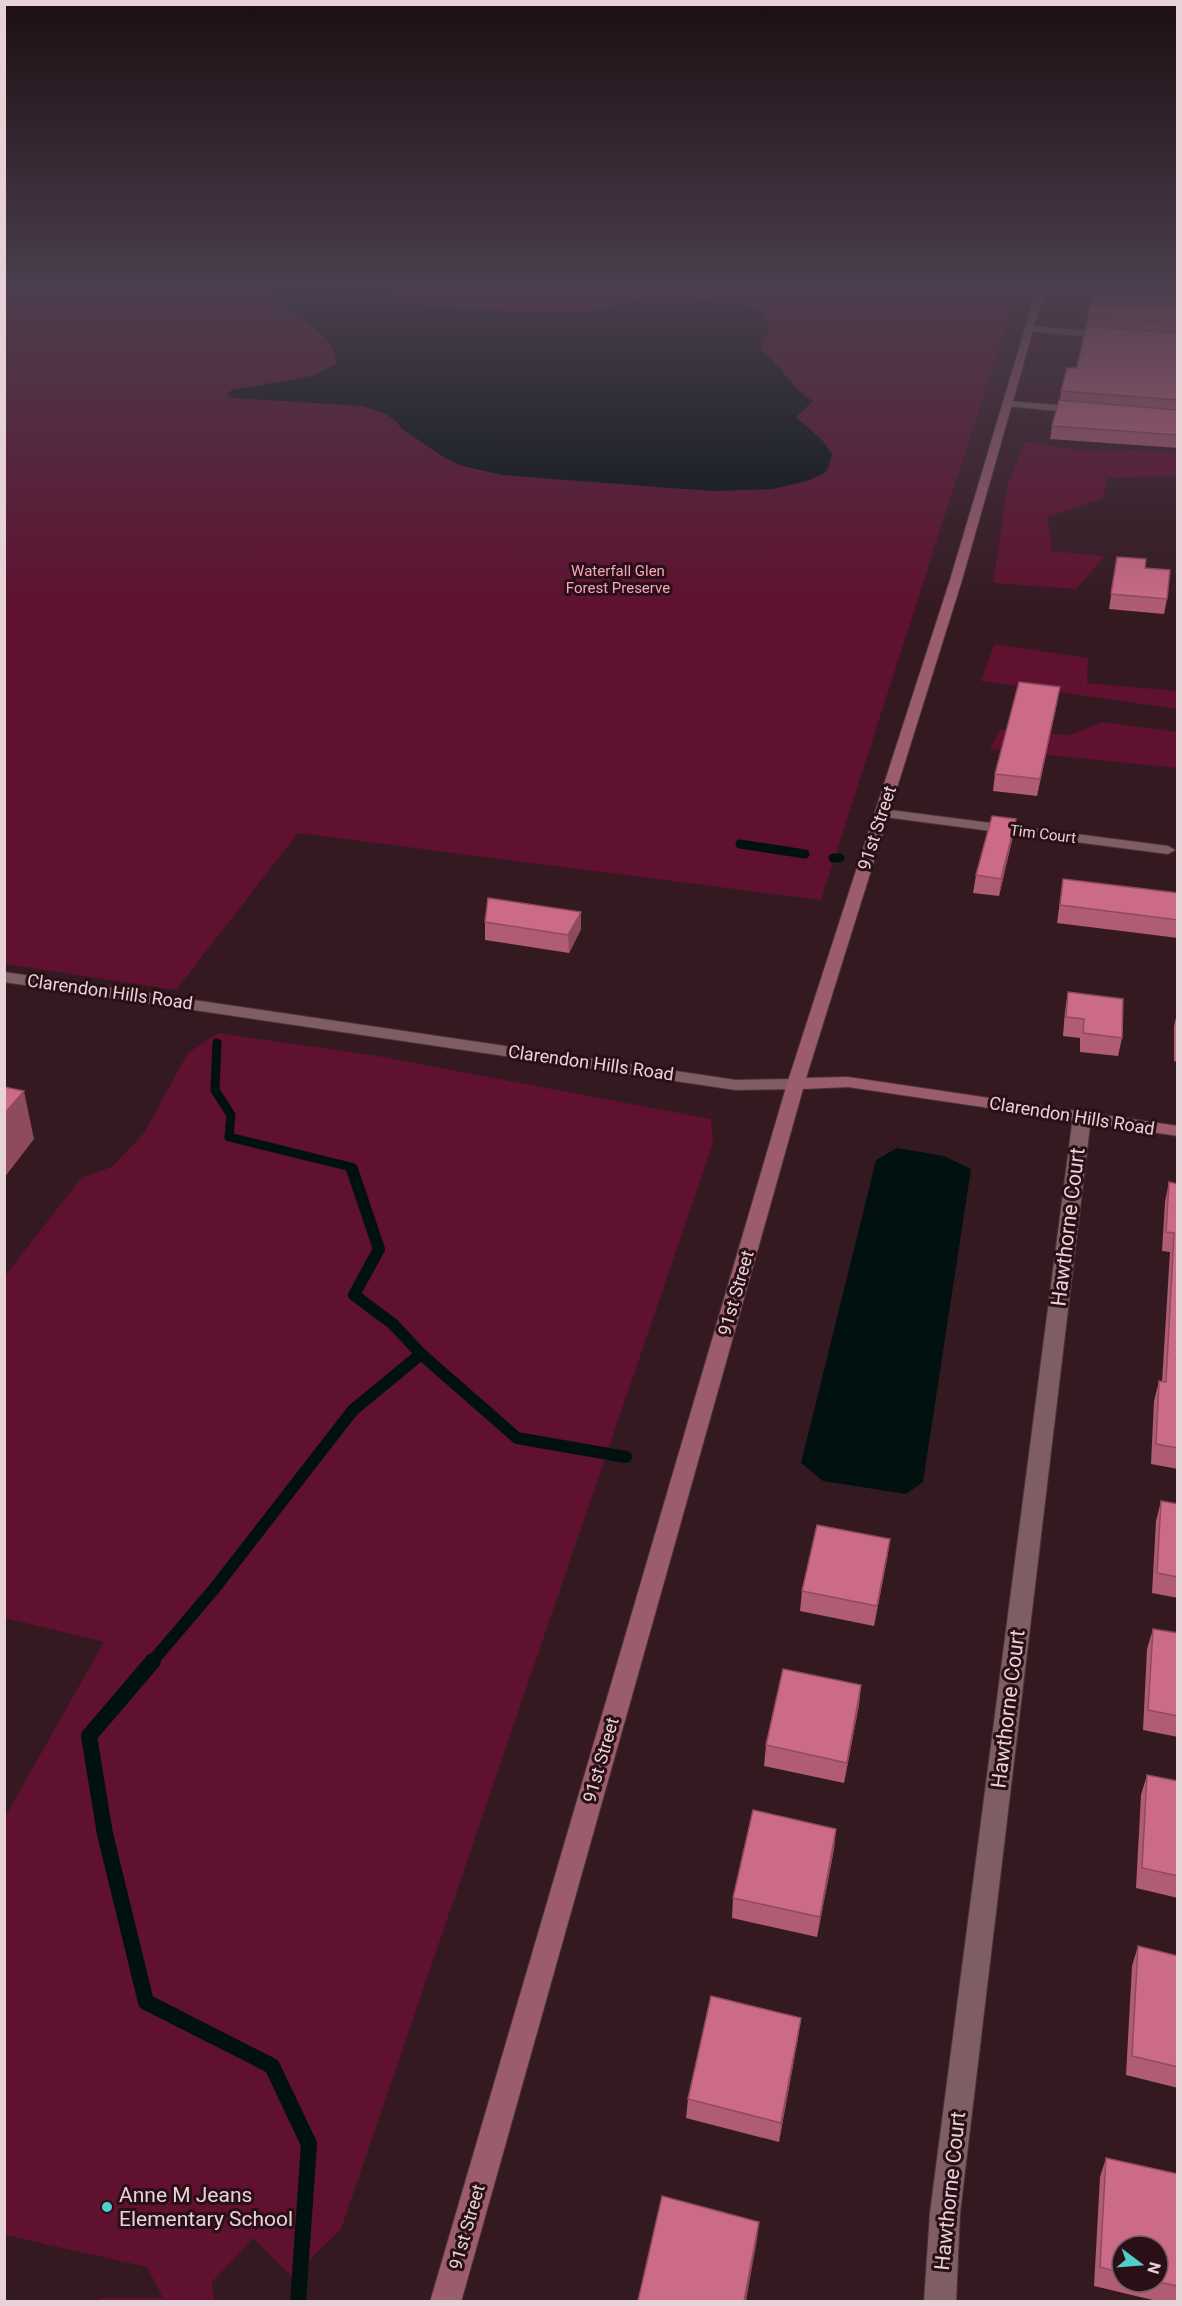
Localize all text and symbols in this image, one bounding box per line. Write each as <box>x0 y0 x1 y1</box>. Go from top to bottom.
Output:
park label: Waterfall Glen Forest Preserve <box>566 562 670 597</box>
street label: 91st Street <box>853 783 900 873</box>
street label: Tim Court <box>1009 821 1077 847</box>
street label: Clarendon Hills Road <box>26 969 194 1014</box>
street label: Clarendon Hills Road <box>507 1040 675 1085</box>
street label: Clarendon Hills Road <box>988 1092 1156 1139</box>
street label: Hawthorne Court <box>1046 1146 1090 1308</box>
street label: 91st Street <box>713 1248 758 1338</box>
street label: Hawthorne Court <box>986 1628 1030 1790</box>
street label: 91st Street <box>578 1715 623 1805</box>
street label: Hawthorne Court <box>930 2110 970 2272</box>
street label: 91st Street <box>444 2182 489 2272</box>
place label: Anne M Jeans Elementary School <box>119 2183 293 2231</box>
marker: Anne M Jeans Elementary School <box>100 2200 114 2214</box>
north arrow <box>1110 2234 1170 2294</box>
text: N <box>1143 2260 1165 2276</box>

